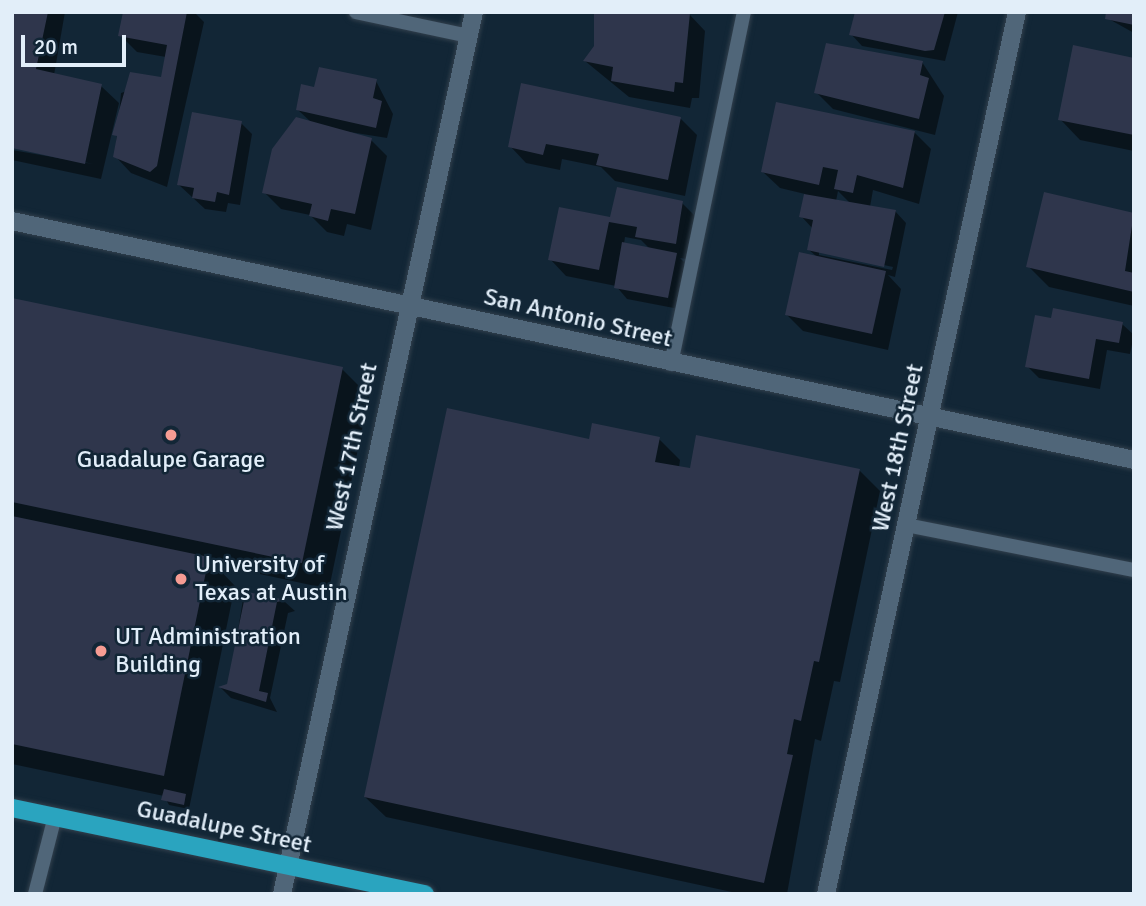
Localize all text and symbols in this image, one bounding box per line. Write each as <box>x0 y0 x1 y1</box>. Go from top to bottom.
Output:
scale bar <box>24 21 130 65</box>
text: 20 m <box>34 34 78 60</box>
street label: San Antonio Street <box>481 282 675 354</box>
street label: West 17th Street <box>320 360 384 534</box>
street label: West 18th Street <box>866 361 930 535</box>
marker: Guadalupe Garage <box>163 427 179 443</box>
place label: Guadalupe Garage <box>77 446 265 474</box>
place label: University of Texas at Austin <box>195 551 347 607</box>
marker: University of Texas at Austin <box>173 571 189 587</box>
place label: UT Administration Building <box>115 623 301 679</box>
marker: UT Administration Building <box>93 643 109 659</box>
street label: Guadalupe Street <box>134 794 314 860</box>

